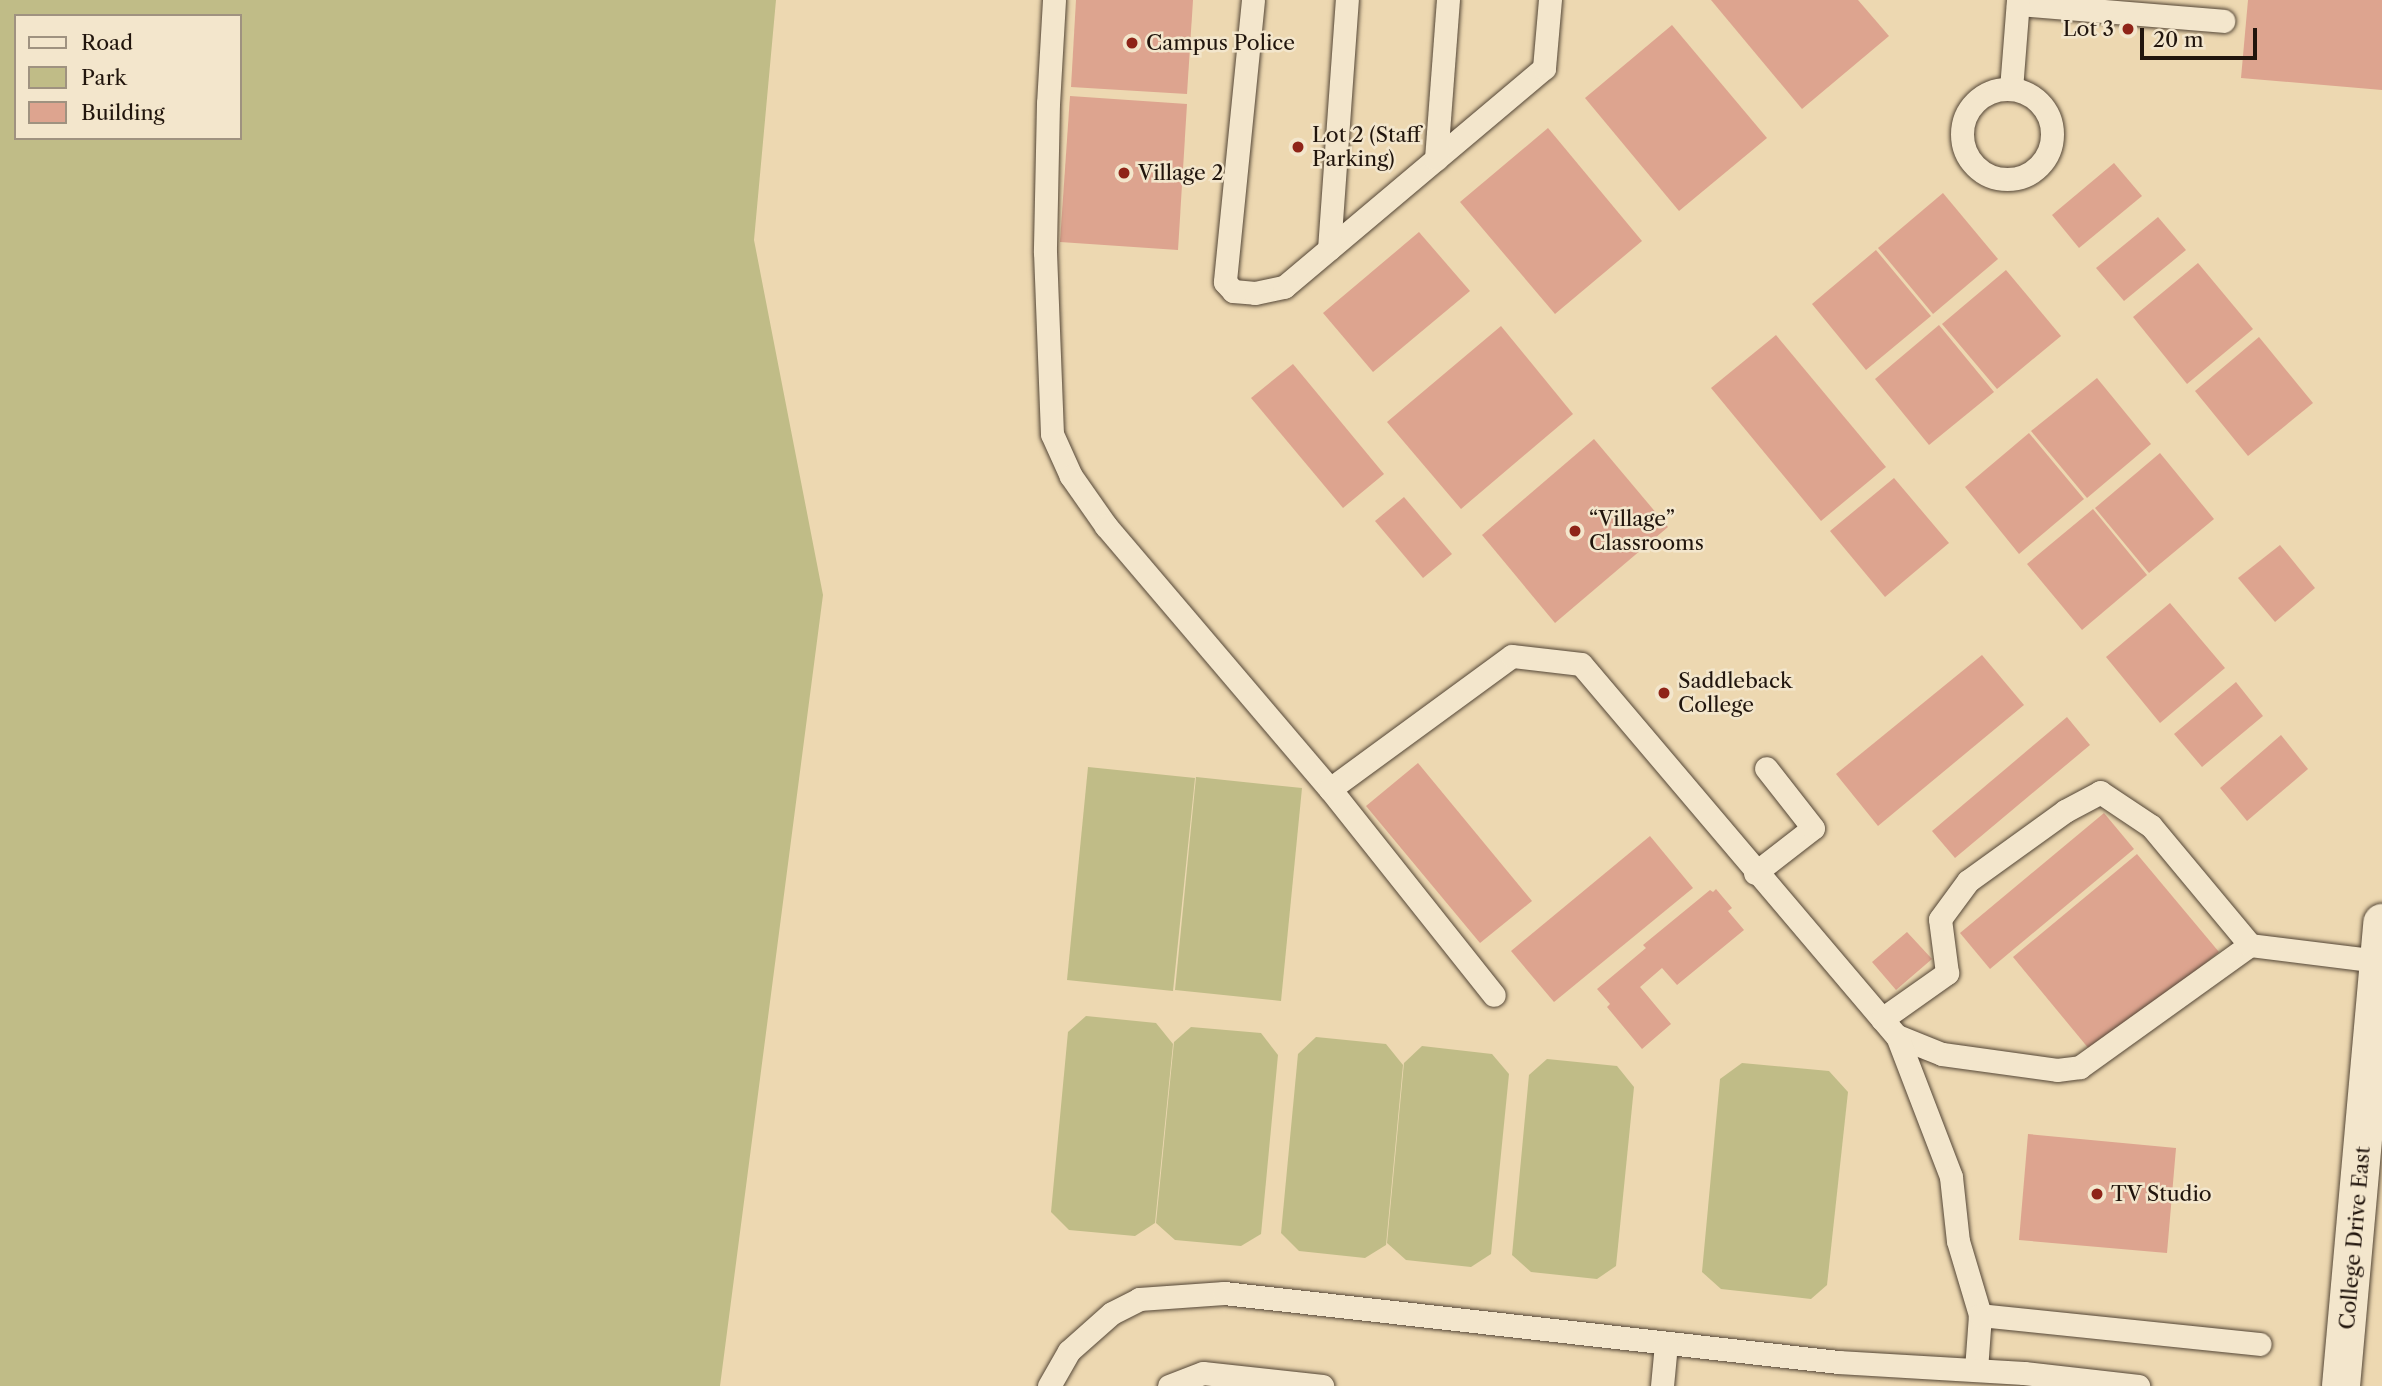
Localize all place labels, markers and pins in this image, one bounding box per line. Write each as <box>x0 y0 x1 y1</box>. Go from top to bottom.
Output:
place label: Lot 3 <box>2063 16 2114 42</box>
marker: Lot 3 <box>2120 21 2136 37</box>
place label: Campus Police <box>1146 30 1295 56</box>
marker: Campus Police <box>1124 35 1140 51</box>
place label: Lot 2 (Staff Parking) <box>1312 122 1421 172</box>
marker: Lot 2 (Staff Parking) <box>1290 139 1306 155</box>
place label: Village 2 <box>1138 160 1224 186</box>
marker: Village 2 <box>1116 165 1132 181</box>
place label: “Village” Classrooms <box>1589 506 1704 556</box>
marker: “Village” Classrooms <box>1567 523 1583 539</box>
place label: Saddleback College <box>1678 668 1792 718</box>
marker: Saddleback College <box>1656 685 1672 701</box>
place label: TV Studio <box>2111 1181 2212 1207</box>
marker: TV Studio <box>2089 1186 2105 1202</box>

